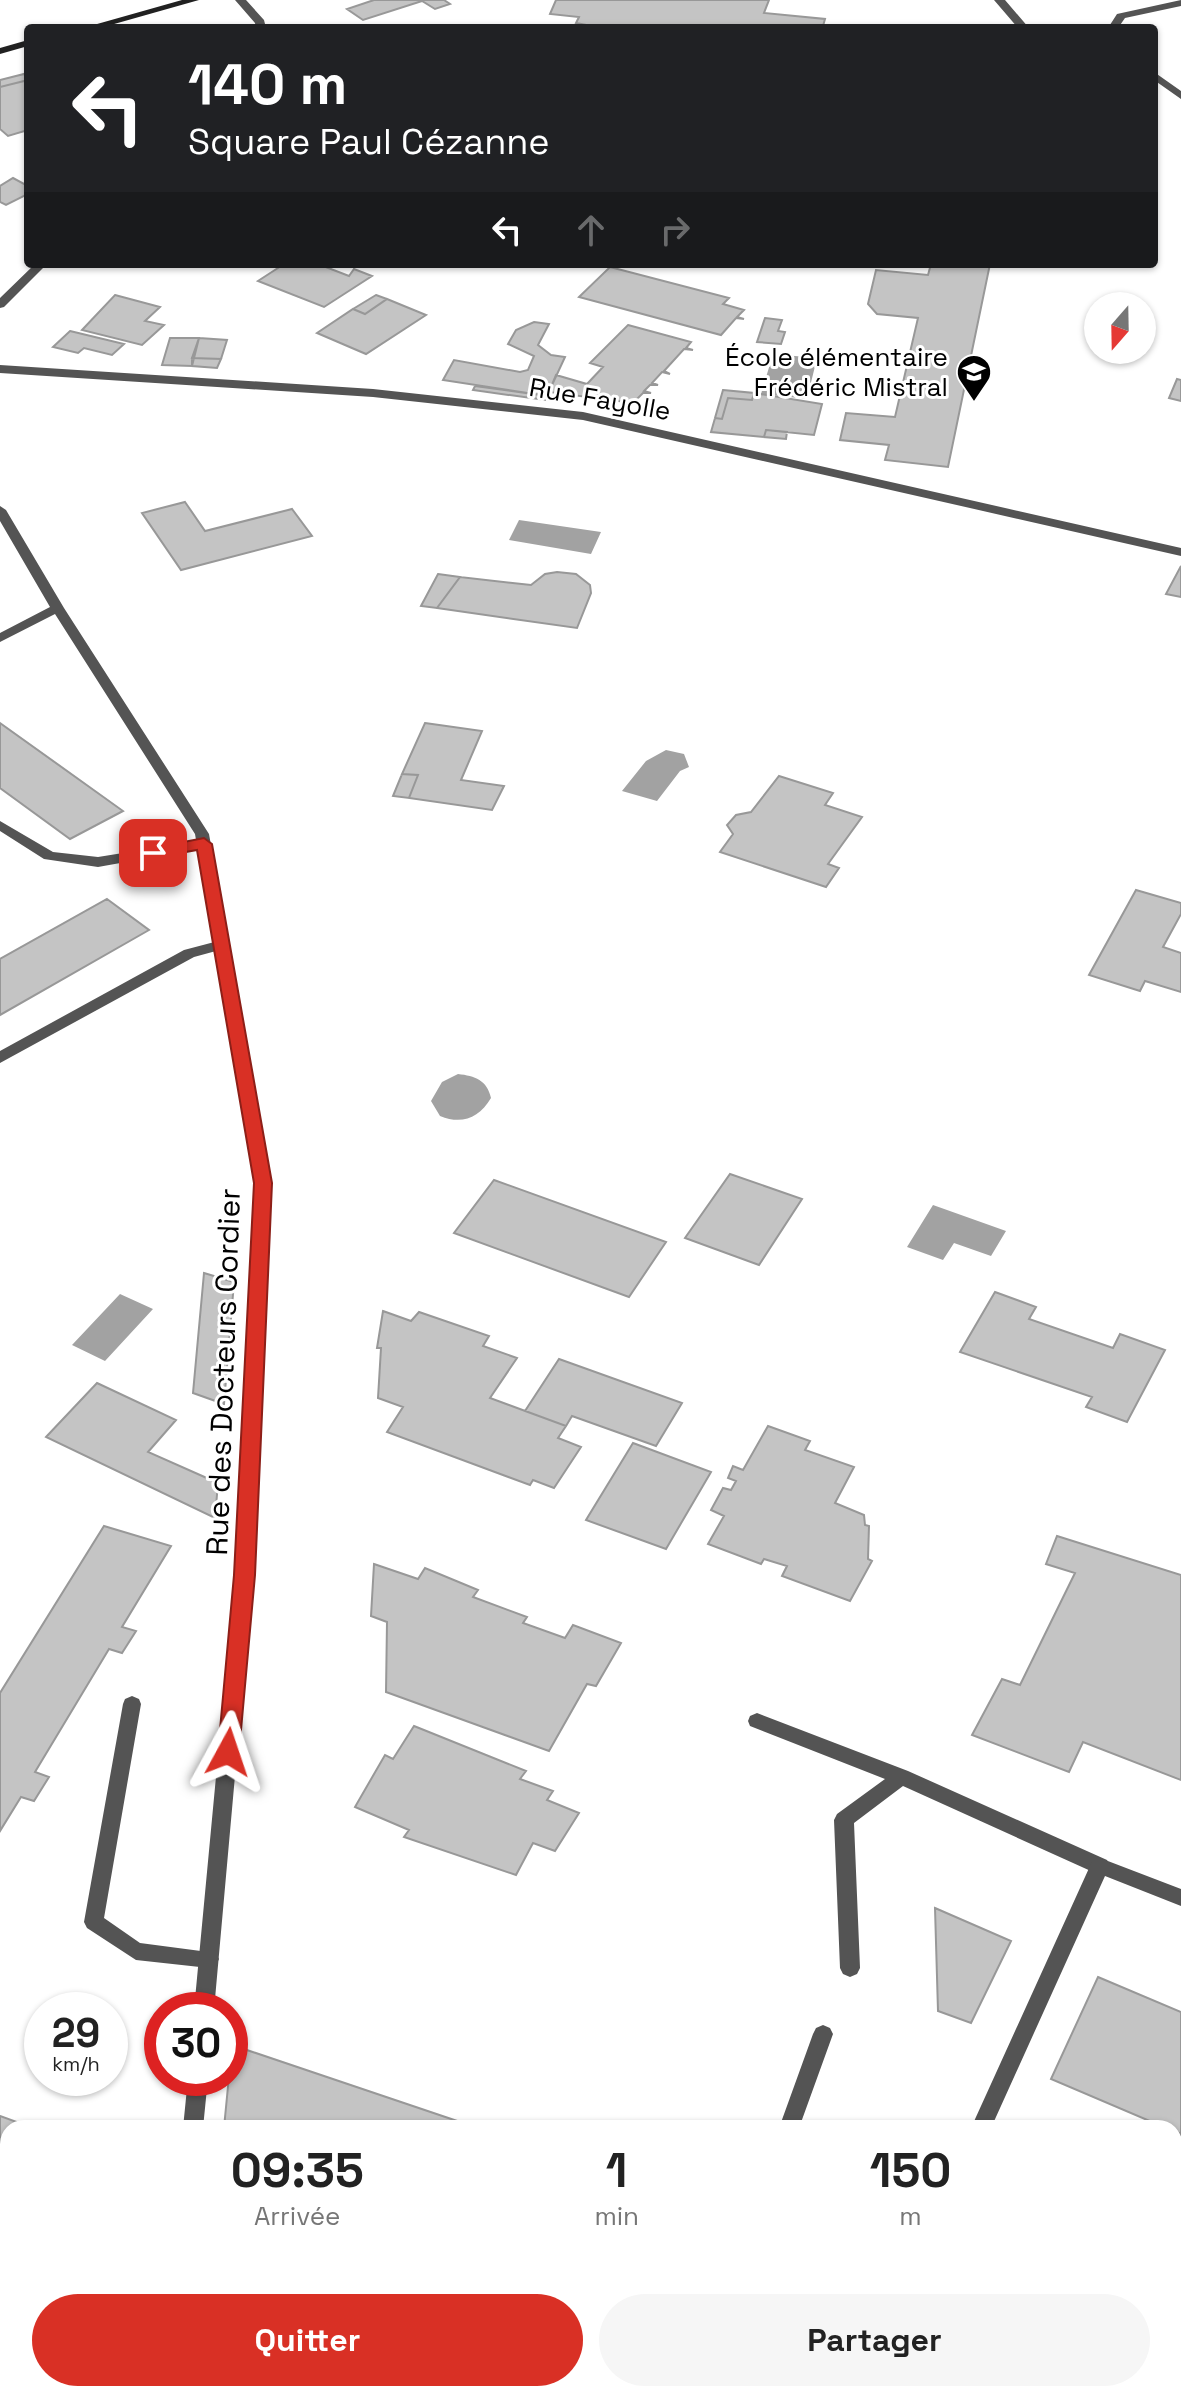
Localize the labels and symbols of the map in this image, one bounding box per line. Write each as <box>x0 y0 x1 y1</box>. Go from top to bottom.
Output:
north arrow <box>1084 292 1156 364</box>
place label: École élémentaire Frédéric Mistral <box>725 340 948 404</box>
school or university icon: École élémentaire Frédéric Mistral <box>955 353 993 403</box>
street label: Rue Fayolle <box>527 370 673 428</box>
pin <box>119 819 187 887</box>
street label: Rue des Docteurs Cordier <box>197 1188 249 1556</box>
position arrow <box>186 1710 270 1794</box>
speed limit sign: 30 <box>144 1992 248 2096</box>

